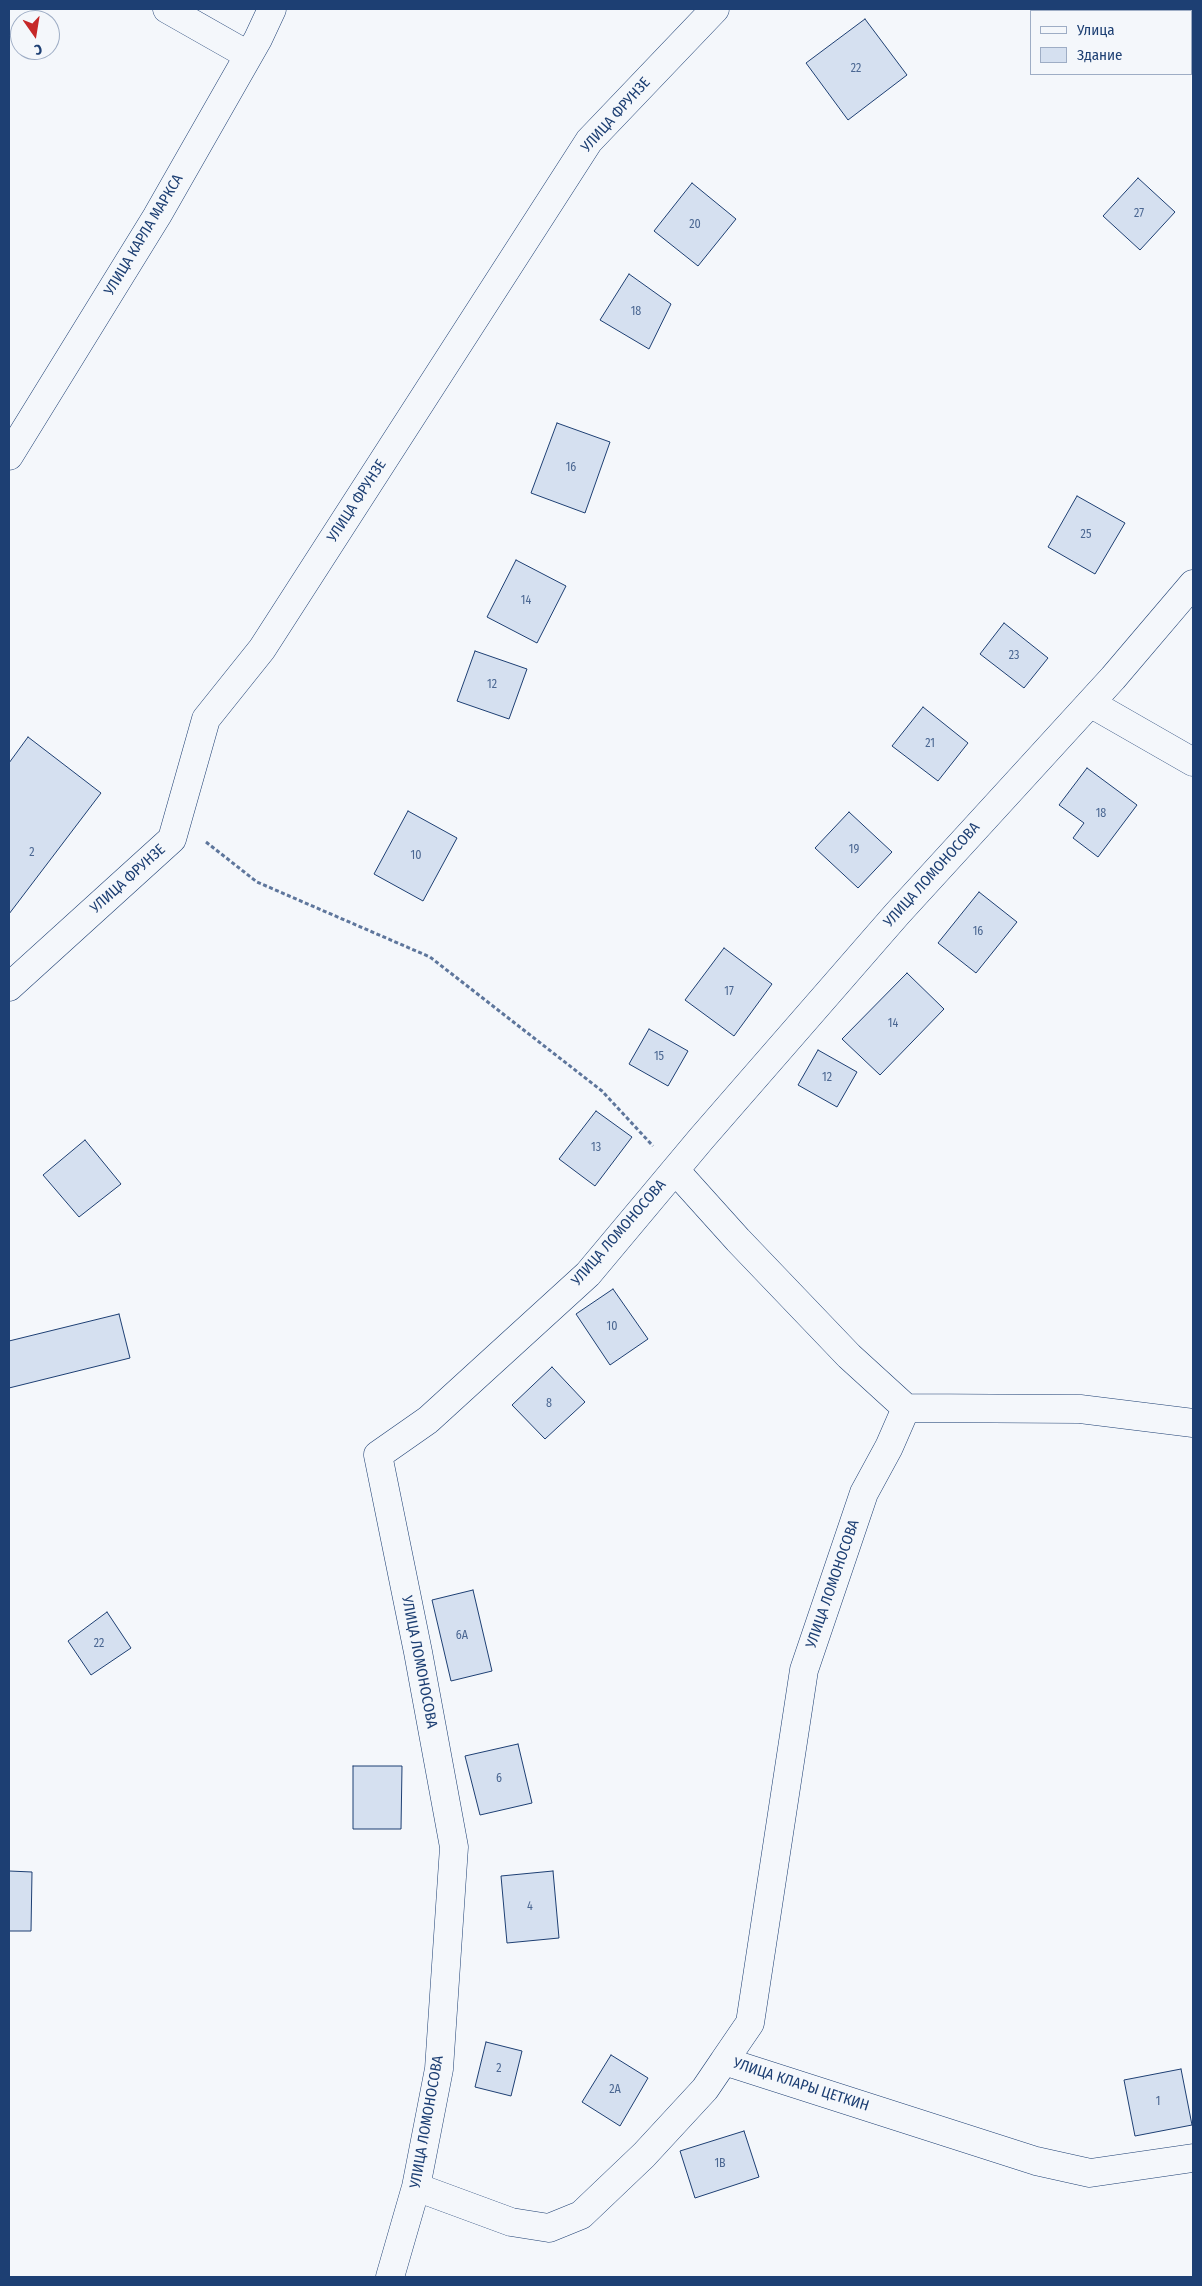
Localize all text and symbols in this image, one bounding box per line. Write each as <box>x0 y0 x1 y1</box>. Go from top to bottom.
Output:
north arrow <box>10 10 60 60</box>
legend <box>1030 10 1192 75</box>
text: Улица <box>1077 21 1115 39</box>
text: С <box>33 40 44 58</box>
text: Здание <box>1077 46 1123 64</box>
house number: 22 <box>851 62 861 76</box>
street label: УЛИЦА ФРУНЗЕ <box>578 74 654 156</box>
street label: УЛИЦА КАРЛА МАРКСА <box>101 171 187 299</box>
house number: 27 <box>1134 207 1144 221</box>
house number: 20 <box>689 218 701 232</box>
house number: 18 <box>631 305 641 319</box>
street label: УЛИЦА ФРУНЗЕ <box>324 456 390 546</box>
house number: 16 <box>566 461 576 475</box>
house number: 25 <box>1081 528 1091 542</box>
house number: 14 <box>521 594 531 608</box>
house number: 23 <box>1009 649 1019 663</box>
house number: 12 <box>487 678 497 692</box>
house number: 21 <box>925 737 935 751</box>
house number: 18 <box>1096 807 1106 821</box>
street label: УЛИЦА ЛОМОНОСОВА <box>880 819 984 931</box>
street label: УЛИЦА ФРУНЗЕ <box>87 841 169 917</box>
house number: 19 <box>849 843 859 857</box>
house number: 2 <box>29 846 35 860</box>
house number: 10 <box>411 849 421 863</box>
house number: 16 <box>973 925 983 939</box>
house number: 17 <box>724 985 734 999</box>
house number: 14 <box>888 1017 898 1031</box>
house number: 15 <box>654 1050 664 1064</box>
house number: 12 <box>822 1071 832 1085</box>
house number: 13 <box>591 1141 601 1155</box>
street label: УЛИЦА ЛОМОНОСОВА <box>568 1176 670 1290</box>
house number: 10 <box>607 1320 617 1334</box>
house number: 8 <box>546 1397 552 1411</box>
street label: УЛИЦА ЛОМОНОСОВА <box>803 1517 863 1651</box>
street label: УЛИЦА ЛОМОНОСОВА <box>397 1594 441 1730</box>
house number: 6А <box>456 1629 468 1643</box>
house number: 22 <box>94 1637 104 1651</box>
house number: 6 <box>496 1772 502 1786</box>
house number: 4 <box>527 1900 533 1914</box>
street label: УЛИЦА ЛОМОНОСОВА <box>406 2054 448 2190</box>
street label: УЛИЦА КЛАРЫ ЦЕТКИН <box>731 2055 871 2115</box>
house number: 2 <box>496 2062 502 2076</box>
house number: 2А <box>609 2083 621 2097</box>
house number: 1 <box>1156 2095 1160 2109</box>
house number: 1В <box>714 2157 726 2171</box>

